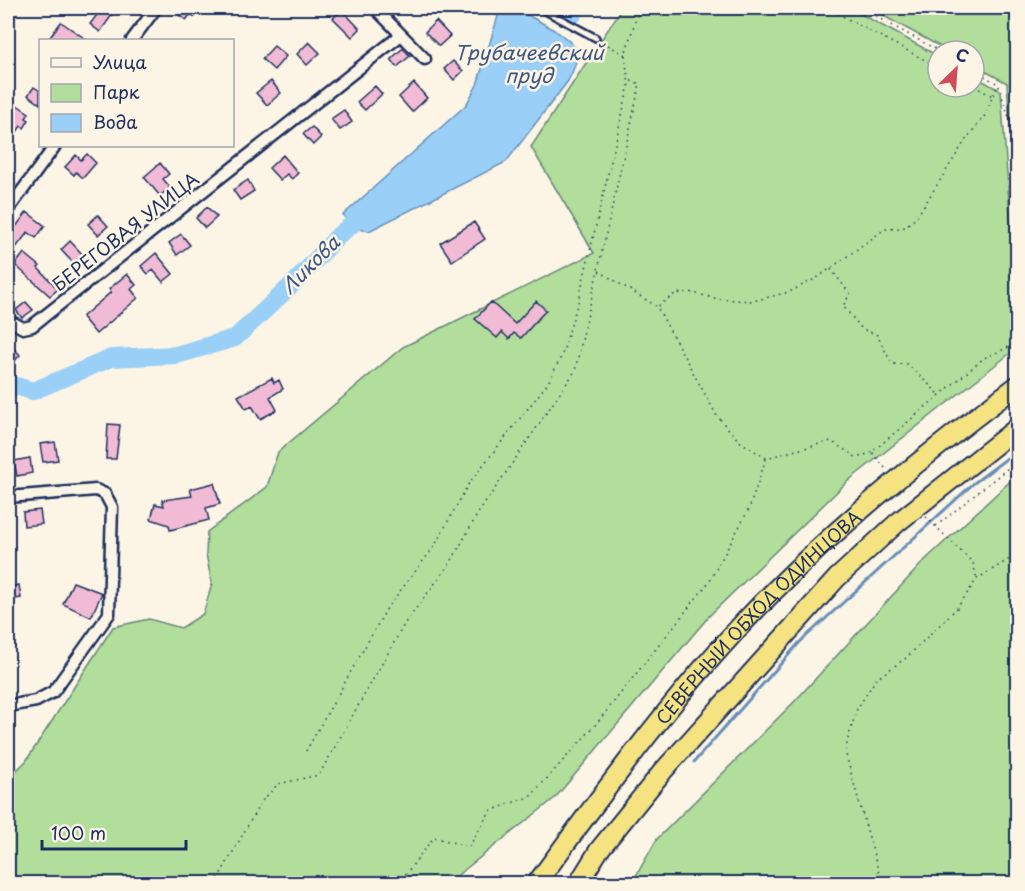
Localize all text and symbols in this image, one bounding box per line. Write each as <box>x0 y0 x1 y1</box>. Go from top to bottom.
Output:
water label: Трубачеевский пруд <box>454 37 607 90</box>
legend <box>39 39 234 147</box>
north arrow <box>926 39 986 99</box>
text: С <box>952 41 973 68</box>
text: Улица <box>93 48 147 75</box>
text: Парк <box>93 78 140 105</box>
text: Вода <box>93 108 138 135</box>
street label: БЕРЕГОВАЯ УЛИЦА <box>46 165 204 297</box>
water label: Ликова <box>274 227 347 300</box>
street label: СЕВЕРНЫЙ ОБХОД ОДИНЦОВА <box>648 503 866 730</box>
scale bar <box>42 813 186 851</box>
text: 100 m <box>51 819 106 846</box>

